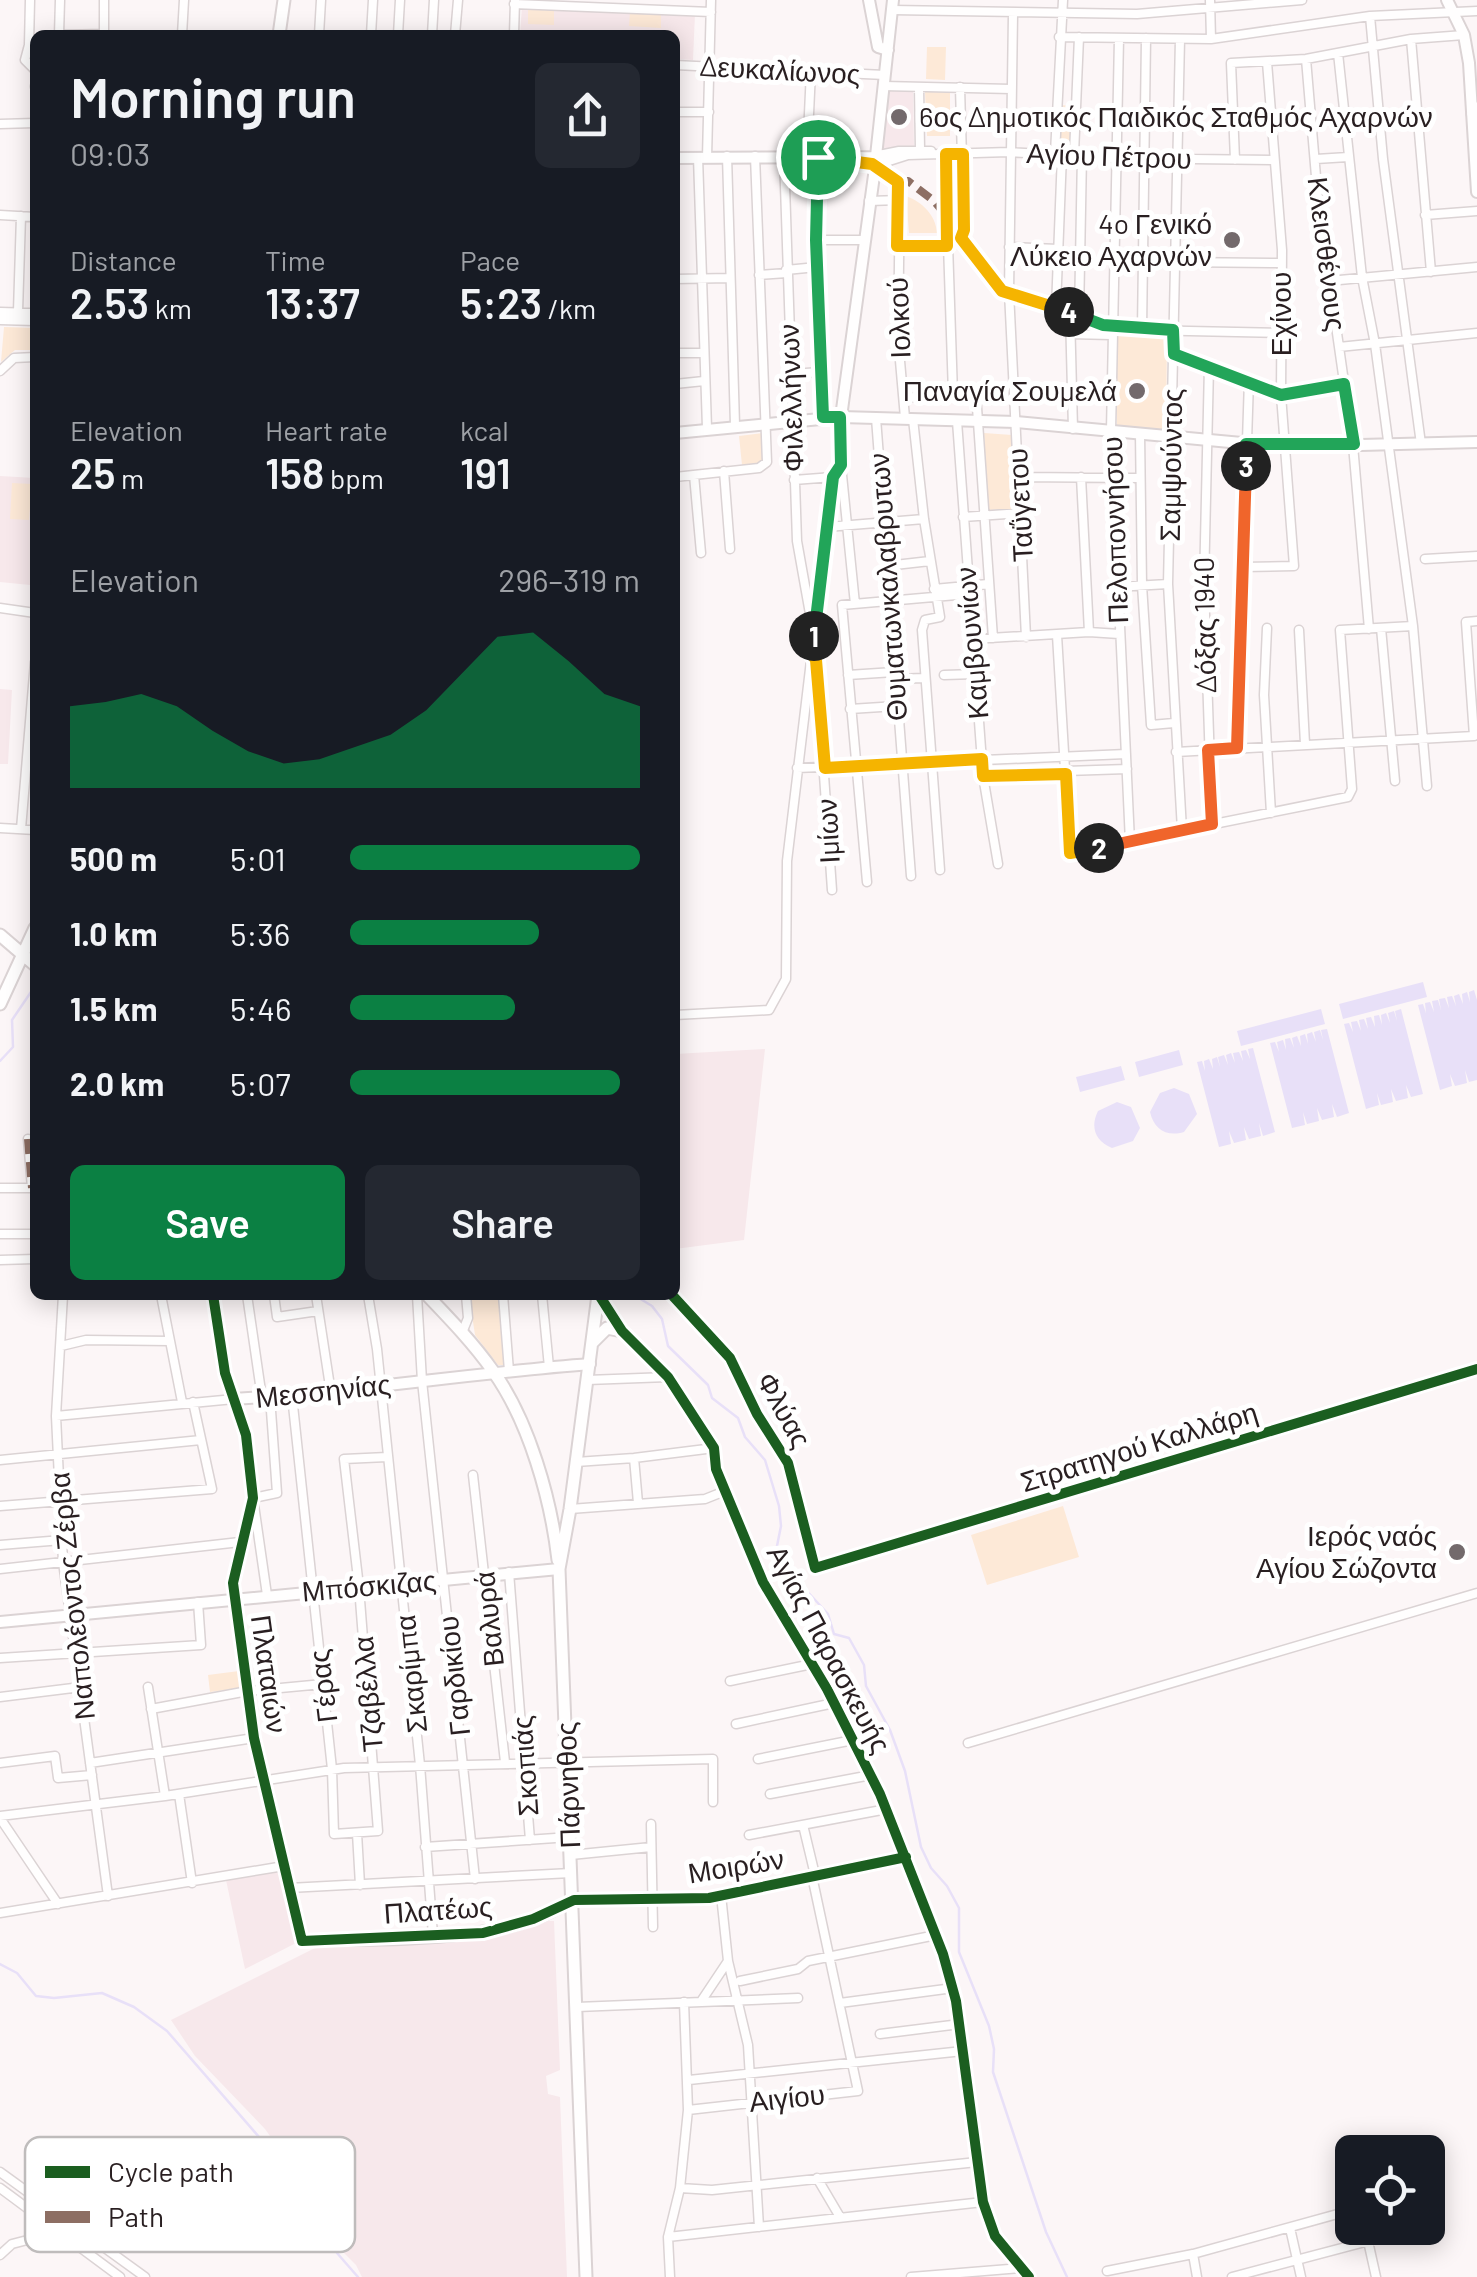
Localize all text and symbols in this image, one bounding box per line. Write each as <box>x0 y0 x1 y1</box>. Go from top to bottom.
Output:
street label: Δευκαλίωνος <box>699 48 861 90</box>
text: Morning run <box>70 63 356 129</box>
button: share <box>535 63 640 168</box>
place label: 6ος Δημοτικός Παιδικός Σταθμός Αχαρνών <box>919 99 1433 133</box>
marker: 6ος Δημοτικός Παιδικός Σταθμός Αχαρνών <box>888 106 910 128</box>
pin <box>776 115 861 200</box>
icon: arrive <box>791 130 846 185</box>
text: 09:03 <box>70 134 150 172</box>
street label: Αγίου Πέτρου <box>1026 135 1192 175</box>
street label: Κλεισθένους <box>1302 175 1354 333</box>
place label: 4o Γενικό Λύκειο Αχαρνών <box>1010 206 1212 272</box>
marker: 4o Γενικό Λύκειο Αχαρνών <box>1221 229 1243 251</box>
text: Distance <box>70 243 177 277</box>
text: Time <box>265 243 326 277</box>
text: Pace <box>460 243 520 277</box>
street label: Εχίνου <box>1263 272 1297 356</box>
text: 2.53 <box>70 277 149 327</box>
text: 13:37 <box>265 277 360 327</box>
text: 5:23 <box>460 277 542 327</box>
street label: Ιολκού <box>880 277 916 359</box>
pin: 4 <box>1044 287 1094 337</box>
text: km <box>149 291 192 325</box>
text: /km <box>542 291 596 325</box>
text: 4 <box>1061 295 1077 329</box>
street label: Φιλελλήνων <box>770 323 810 473</box>
place label: Παναγία Σουμελά <box>903 373 1117 407</box>
marker: Παναγία Σουμελά <box>1126 380 1148 402</box>
street label: Σαμψούντος <box>1152 388 1188 542</box>
text: Elevation <box>70 413 183 447</box>
text: Heart rate <box>265 413 388 447</box>
text: kcal <box>460 413 509 447</box>
street label: Πελοποννήσου <box>1094 436 1134 624</box>
pin: 3 <box>1221 441 1271 491</box>
text: 25 <box>70 447 115 497</box>
text: 158 <box>265 447 324 497</box>
text: 191 <box>460 447 511 497</box>
street label: Ταΰγετου <box>999 447 1039 563</box>
text: 3 <box>1238 449 1254 483</box>
street label: Θυματωνκαλαβρυτων <box>861 452 913 722</box>
text: m <box>115 461 144 495</box>
text: bpm <box>324 461 384 495</box>
street label: Δόξας 1940 <box>1186 557 1222 693</box>
text: Elevation <box>70 560 199 598</box>
text: 296–319 m <box>498 560 640 598</box>
street label: Καμβουνίων <box>947 565 995 721</box>
pin: 1 <box>789 611 839 661</box>
text: 1 <box>809 619 819 653</box>
street label: Ιμίων <box>808 798 846 864</box>
pin: 2 <box>1074 823 1124 873</box>
text: 2 <box>1091 831 1107 865</box>
text: 500 m <box>70 839 157 877</box>
text: 5:01 <box>230 839 286 877</box>
text: 1.0 km <box>70 914 158 952</box>
text: 5:36 <box>230 914 290 952</box>
text: 1.5 km <box>70 989 157 1027</box>
text: 5:46 <box>230 989 291 1027</box>
text: 2.0 km <box>70 1064 164 1102</box>
text: 5:07 <box>230 1064 291 1102</box>
button: Save <box>70 1165 345 1280</box>
button: Share <box>365 1165 640 1280</box>
street label: Μεσσηνίας <box>254 1366 392 1414</box>
street label: Φλύας <box>750 1366 819 1453</box>
street label: Στρατηγού Καλλάρη <box>1016 1394 1261 1498</box>
street label: Ναπολέοντος Ζέρβα <box>41 1471 101 1722</box>
place label: Ιερός ναός Αγίου Σώζοντα <box>1256 1518 1437 1584</box>
street label: Αγίας Παρασκευής <box>761 1539 899 1758</box>
marker: Ιερός ναός Αγίου Σώζοντα <box>1446 1541 1468 1563</box>
street label: Μπόσκιζας <box>300 1562 437 1608</box>
street label: Βαλυρά <box>466 1570 510 1668</box>
street label: Πλαταιών <box>245 1613 295 1735</box>
street label: Σκαρίμπα <box>387 1613 433 1735</box>
street label: Γαρδικίου <box>430 1614 476 1738</box>
street label: Τζαβέλλα <box>345 1635 389 1753</box>
street label: Γέρας <box>301 1648 343 1725</box>
street label: Σκοπιάς <box>504 1715 544 1817</box>
street label: Πάρνηθος <box>548 1721 586 1849</box>
street label: Μοιρών <box>685 1841 786 1889</box>
street label: Πλατέως <box>382 1888 493 1930</box>
street label: Αιγίου <box>747 2076 826 2118</box>
map controls <box>1335 2135 1445 2245</box>
button: locate <box>1335 2135 1445 2245</box>
legend <box>25 2137 355 2252</box>
text: Cycle path <box>108 2154 234 2188</box>
text: Path <box>108 2199 164 2233</box>

